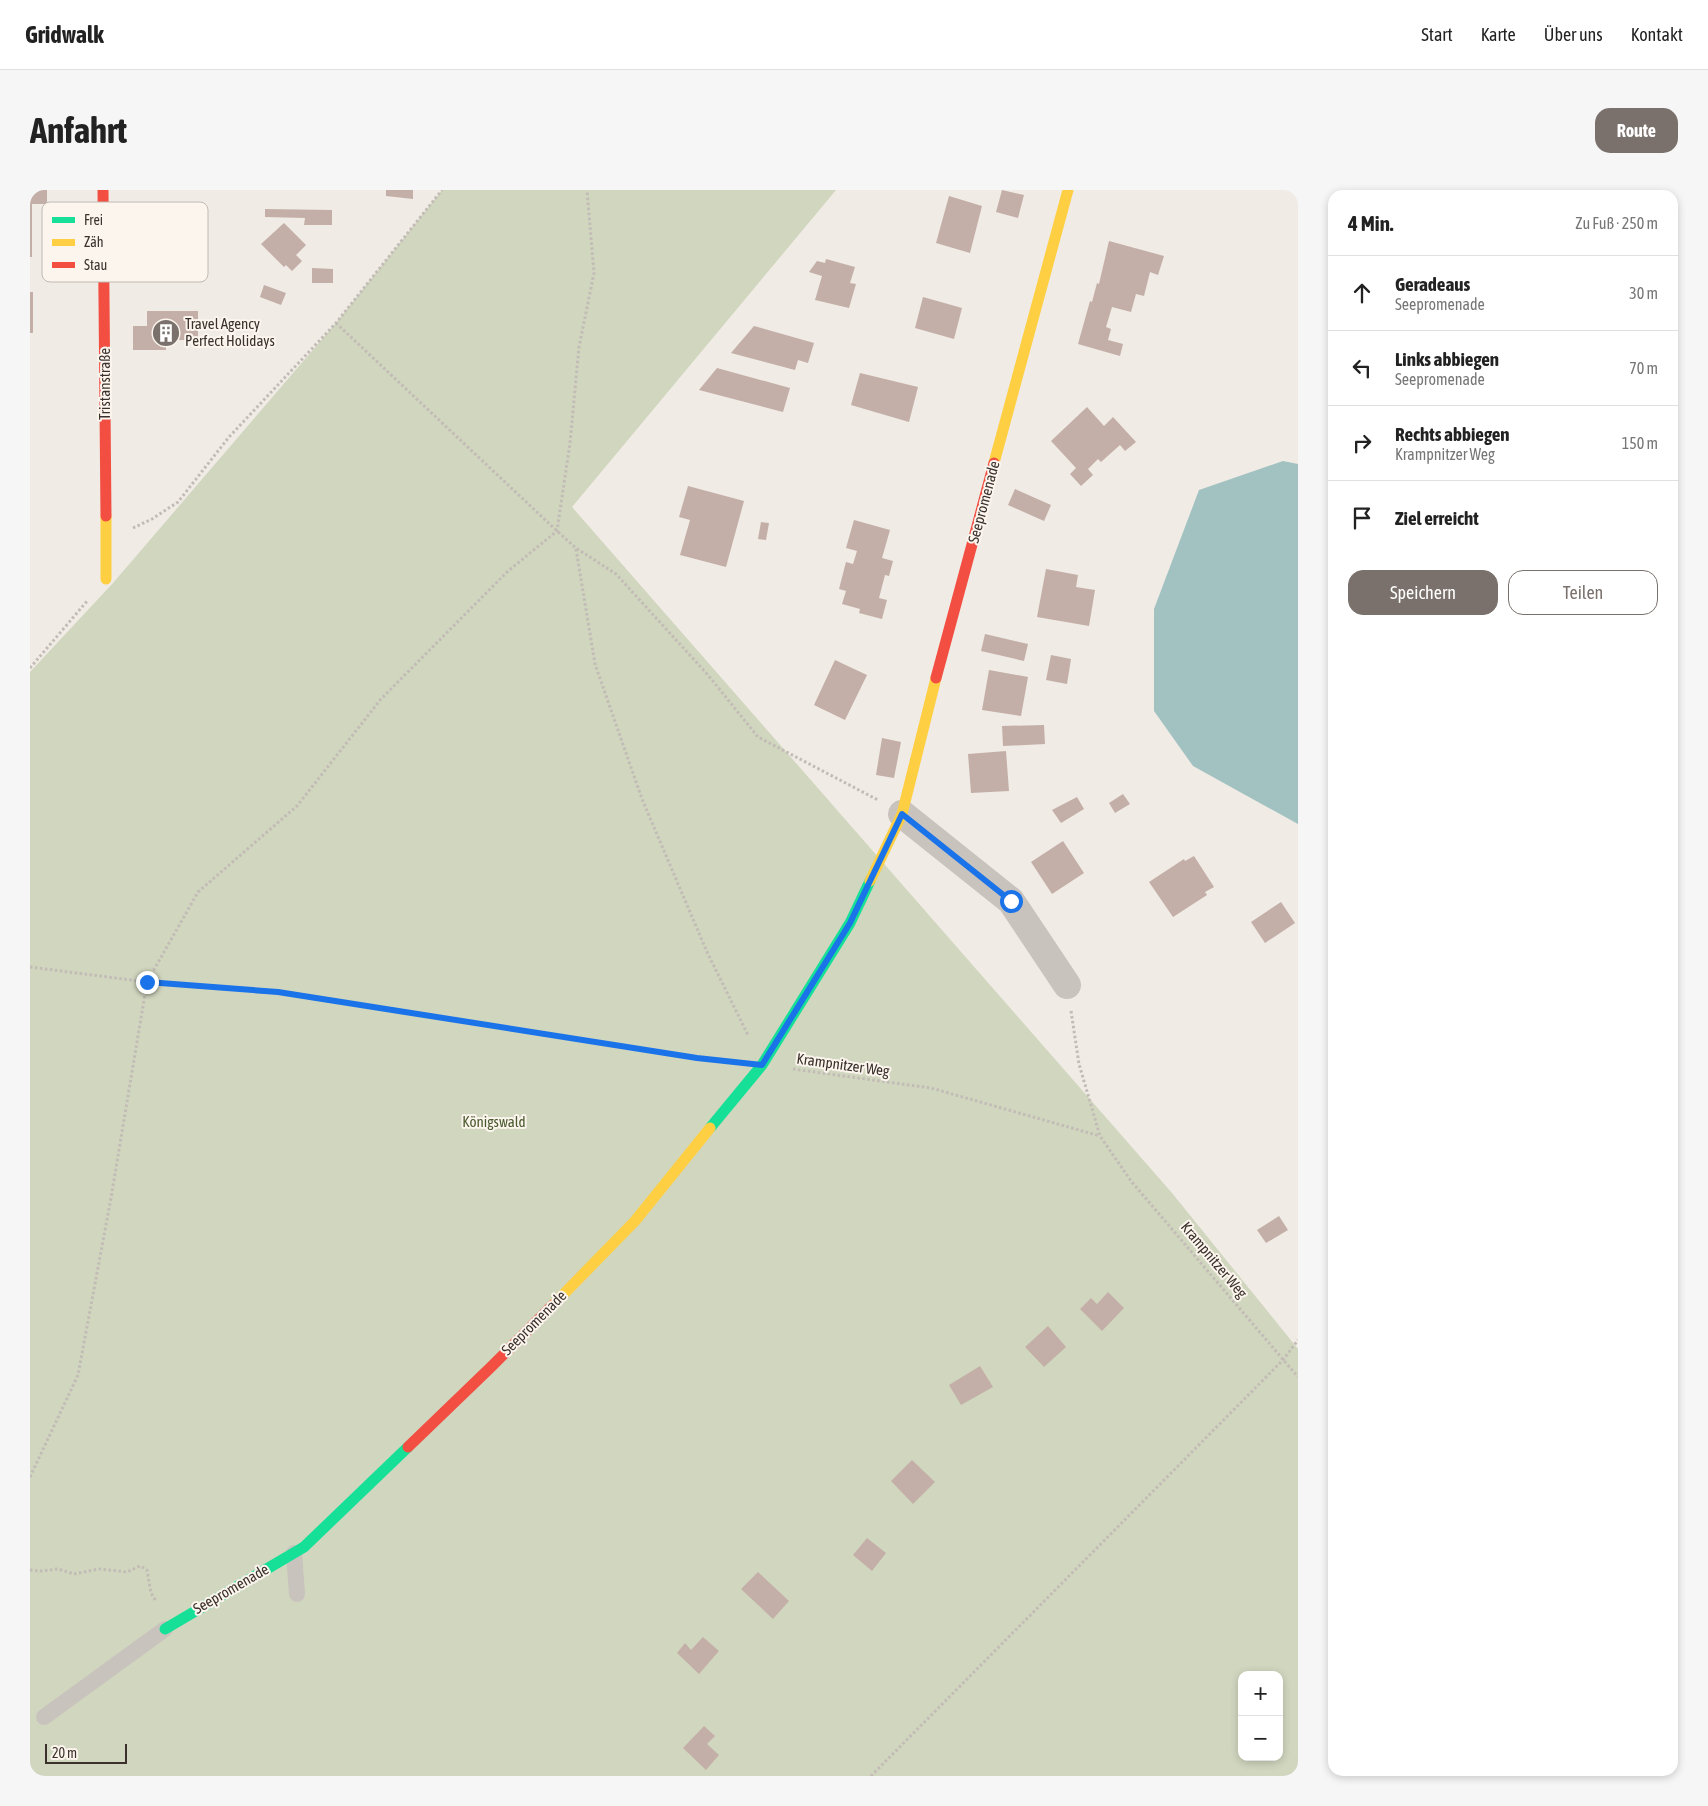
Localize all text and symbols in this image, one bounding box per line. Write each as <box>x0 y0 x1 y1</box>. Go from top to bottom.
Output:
text: Gridwalk <box>25 21 104 48</box>
text: Start <box>1421 24 1453 45</box>
text: Karte <box>1481 24 1516 45</box>
text: Über uns <box>1544 24 1603 45</box>
text: Kontakt <box>1631 24 1683 45</box>
button: Route <box>1595 108 1678 153</box>
text: Anfahrt <box>30 110 127 150</box>
legend <box>42 202 208 282</box>
text: 4 Min. <box>1348 211 1394 235</box>
text: Frei <box>84 212 103 228</box>
text: Zu Fuß · 250 m <box>1575 214 1658 232</box>
text: Zäh <box>84 234 104 250</box>
text: Stau <box>84 257 107 273</box>
text: Geradeaus <box>1395 273 1470 295</box>
icon: ahead <box>1348 279 1376 307</box>
text: 30 m <box>1629 284 1658 302</box>
text: Seepromenade <box>1395 295 1485 313</box>
place label: Travel Agency Perfect Holidays <box>185 315 275 349</box>
building icon: Travel Agency Perfect Holidays <box>151 318 181 348</box>
street label: Tristanstraße <box>96 348 113 420</box>
text: Links abbiegen <box>1395 348 1499 370</box>
icon: left <box>1348 354 1376 382</box>
text: 70 m <box>1629 359 1658 377</box>
text: Seepromenade <box>1395 370 1485 388</box>
text: Rechts abbiegen <box>1395 423 1510 445</box>
icon: right <box>1348 429 1376 457</box>
text: 150 m <box>1622 434 1658 452</box>
text: Krampnitzer Weg <box>1395 445 1495 463</box>
street label: Seepromenade <box>964 459 1003 545</box>
icon: arrive <box>1348 504 1376 532</box>
text: Ziel erreicht <box>1395 507 1479 529</box>
button: Speichern <box>1348 570 1498 615</box>
button: Teilen <box>1508 570 1658 615</box>
route start <box>1000 890 1023 913</box>
route end <box>136 971 159 994</box>
street label: Krampnitzer Weg <box>796 1050 891 1080</box>
park label: Königswald <box>462 1113 526 1130</box>
street label: Krampnitzer Weg <box>1178 1218 1251 1301</box>
street label: Seepromenade <box>498 1287 570 1358</box>
street label: Seepromenade <box>190 1560 272 1617</box>
map controls <box>1238 1671 1283 1761</box>
button: + <box>1238 1671 1283 1716</box>
button: − <box>1238 1716 1283 1761</box>
scale bar <box>45 1741 128 1764</box>
text: 20 m <box>52 1745 77 1761</box>

